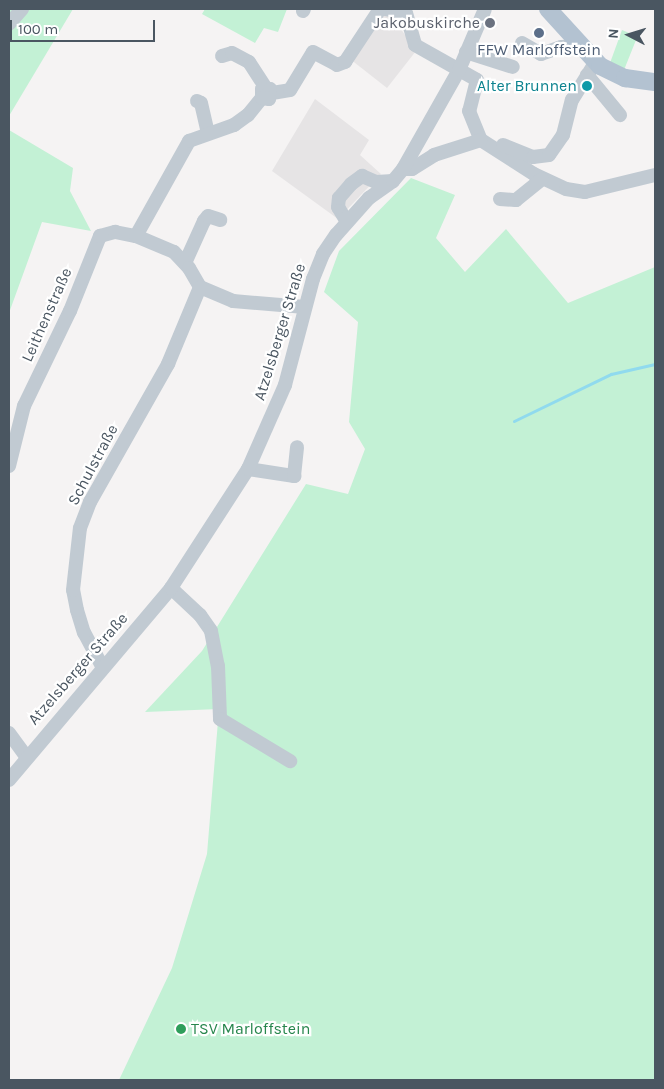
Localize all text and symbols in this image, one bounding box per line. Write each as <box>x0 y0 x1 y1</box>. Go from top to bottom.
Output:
scale bar <box>12 10 158 42</box>
north arrow <box>604 10 654 60</box>
place label: Jakobuskirche <box>374 13 480 33</box>
marker: Jakobuskirche <box>484 17 496 29</box>
text: 100 m <box>18 20 58 38</box>
marker: FFW Marloffstein <box>533 27 545 39</box>
text: N <box>605 28 622 39</box>
place label: FFW Marloffstein <box>477 40 601 60</box>
place label: Alter Brunnen <box>477 76 577 96</box>
marker: Alter Brunnen <box>581 80 593 92</box>
street label: Atzelsberger Straße <box>250 261 310 403</box>
street label: Leithenstraße <box>18 265 76 365</box>
street label: Schulstraße <box>64 421 122 509</box>
street label: Atzelsberger Straße <box>24 609 132 729</box>
place label: TSV Marloffstein <box>191 1019 310 1039</box>
marker: TSV Marloffstein <box>175 1023 187 1035</box>

